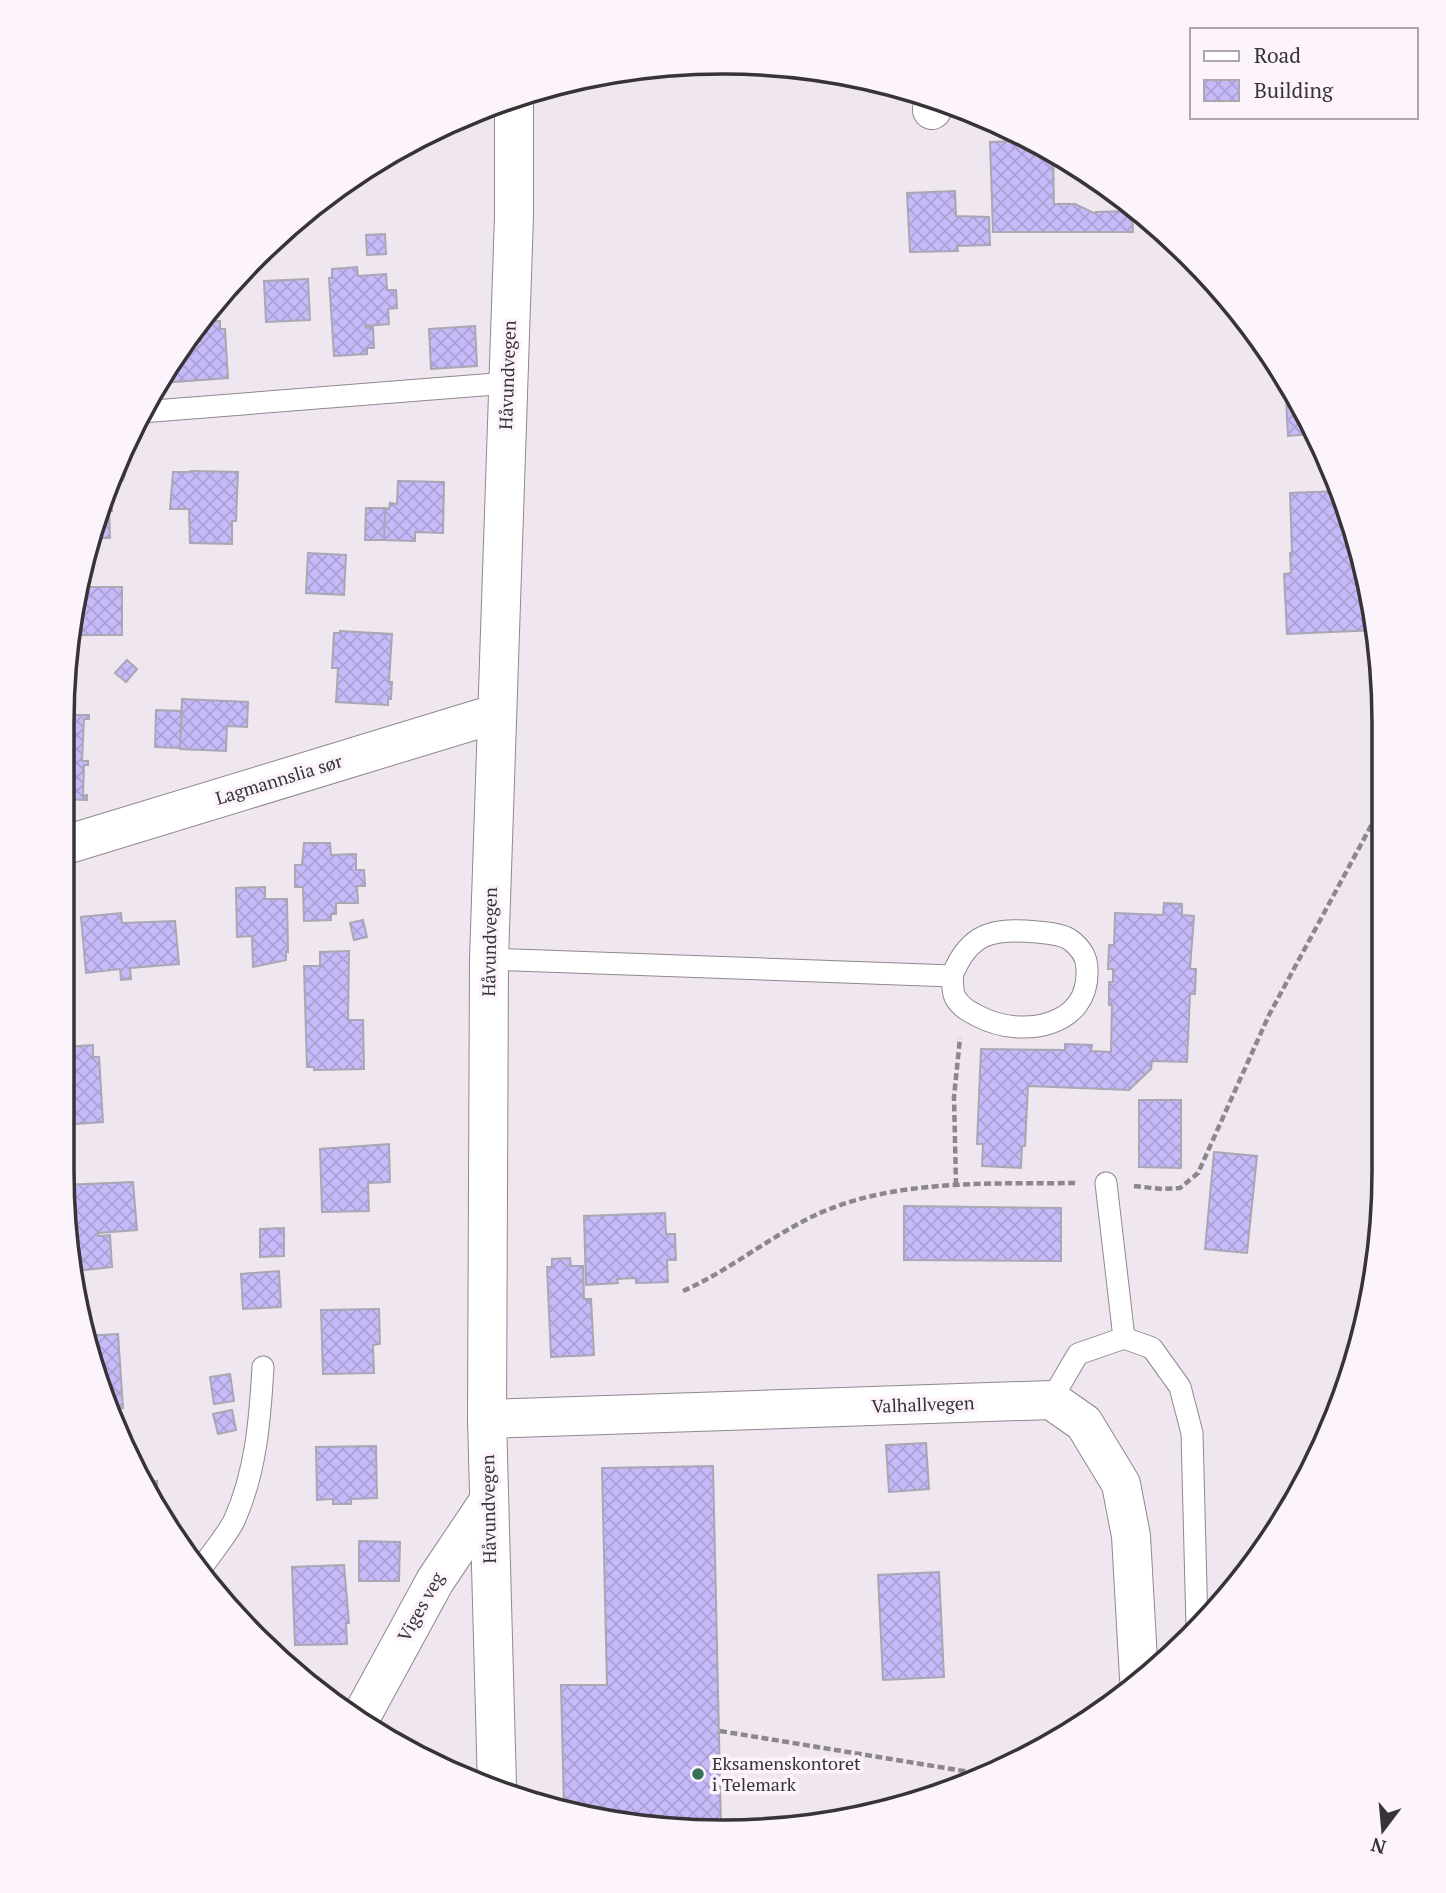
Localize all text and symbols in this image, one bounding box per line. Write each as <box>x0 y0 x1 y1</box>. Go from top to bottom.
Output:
legend <box>1190 28 1418 119</box>
text: Road <box>1254 41 1301 69</box>
text: Building <box>1254 76 1334 104</box>
street label: Håvundvegen <box>493 320 521 430</box>
street label: Lagmannslia sør <box>212 748 345 810</box>
street label: Håvundvegen <box>476 887 502 997</box>
street label: Valhallvegen <box>871 1390 975 1418</box>
street label: Håvundvegen <box>475 1454 501 1564</box>
street label: Viges veg <box>391 1567 449 1645</box>
place label: Eksamenskontoret i Telemark <box>712 1751 861 1796</box>
marker: Eksamenskontoret i Telemark <box>690 1766 706 1782</box>
north arrow <box>1348 1795 1418 1865</box>
text: N <box>1367 1833 1389 1861</box>

